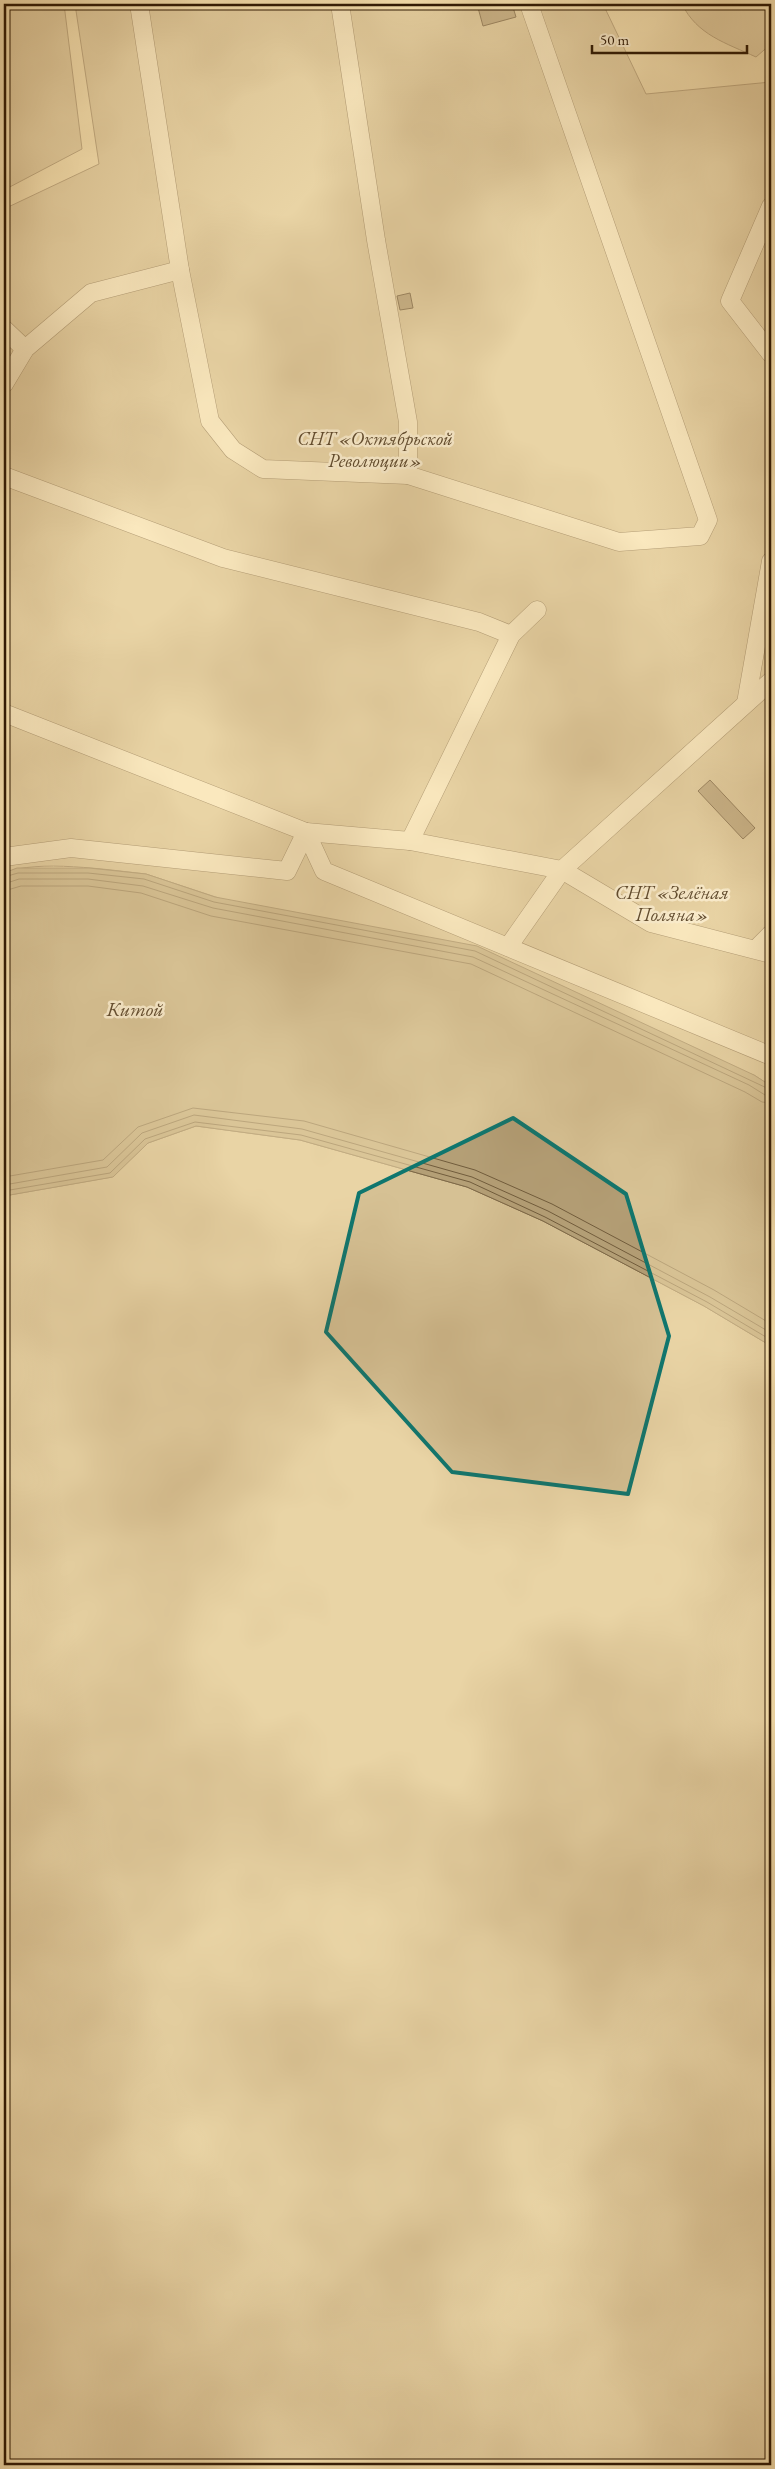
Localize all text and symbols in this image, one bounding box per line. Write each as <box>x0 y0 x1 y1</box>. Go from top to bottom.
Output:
scale bar <box>592 22 748 54</box>
text: 50 m <box>600 30 629 49</box>
park label: СНТ «Октябрьской Революции» <box>297 426 453 473</box>
park label: СНТ «Зелёная Поляна» <box>615 880 729 927</box>
water label: Китой <box>105 996 164 1022</box>

